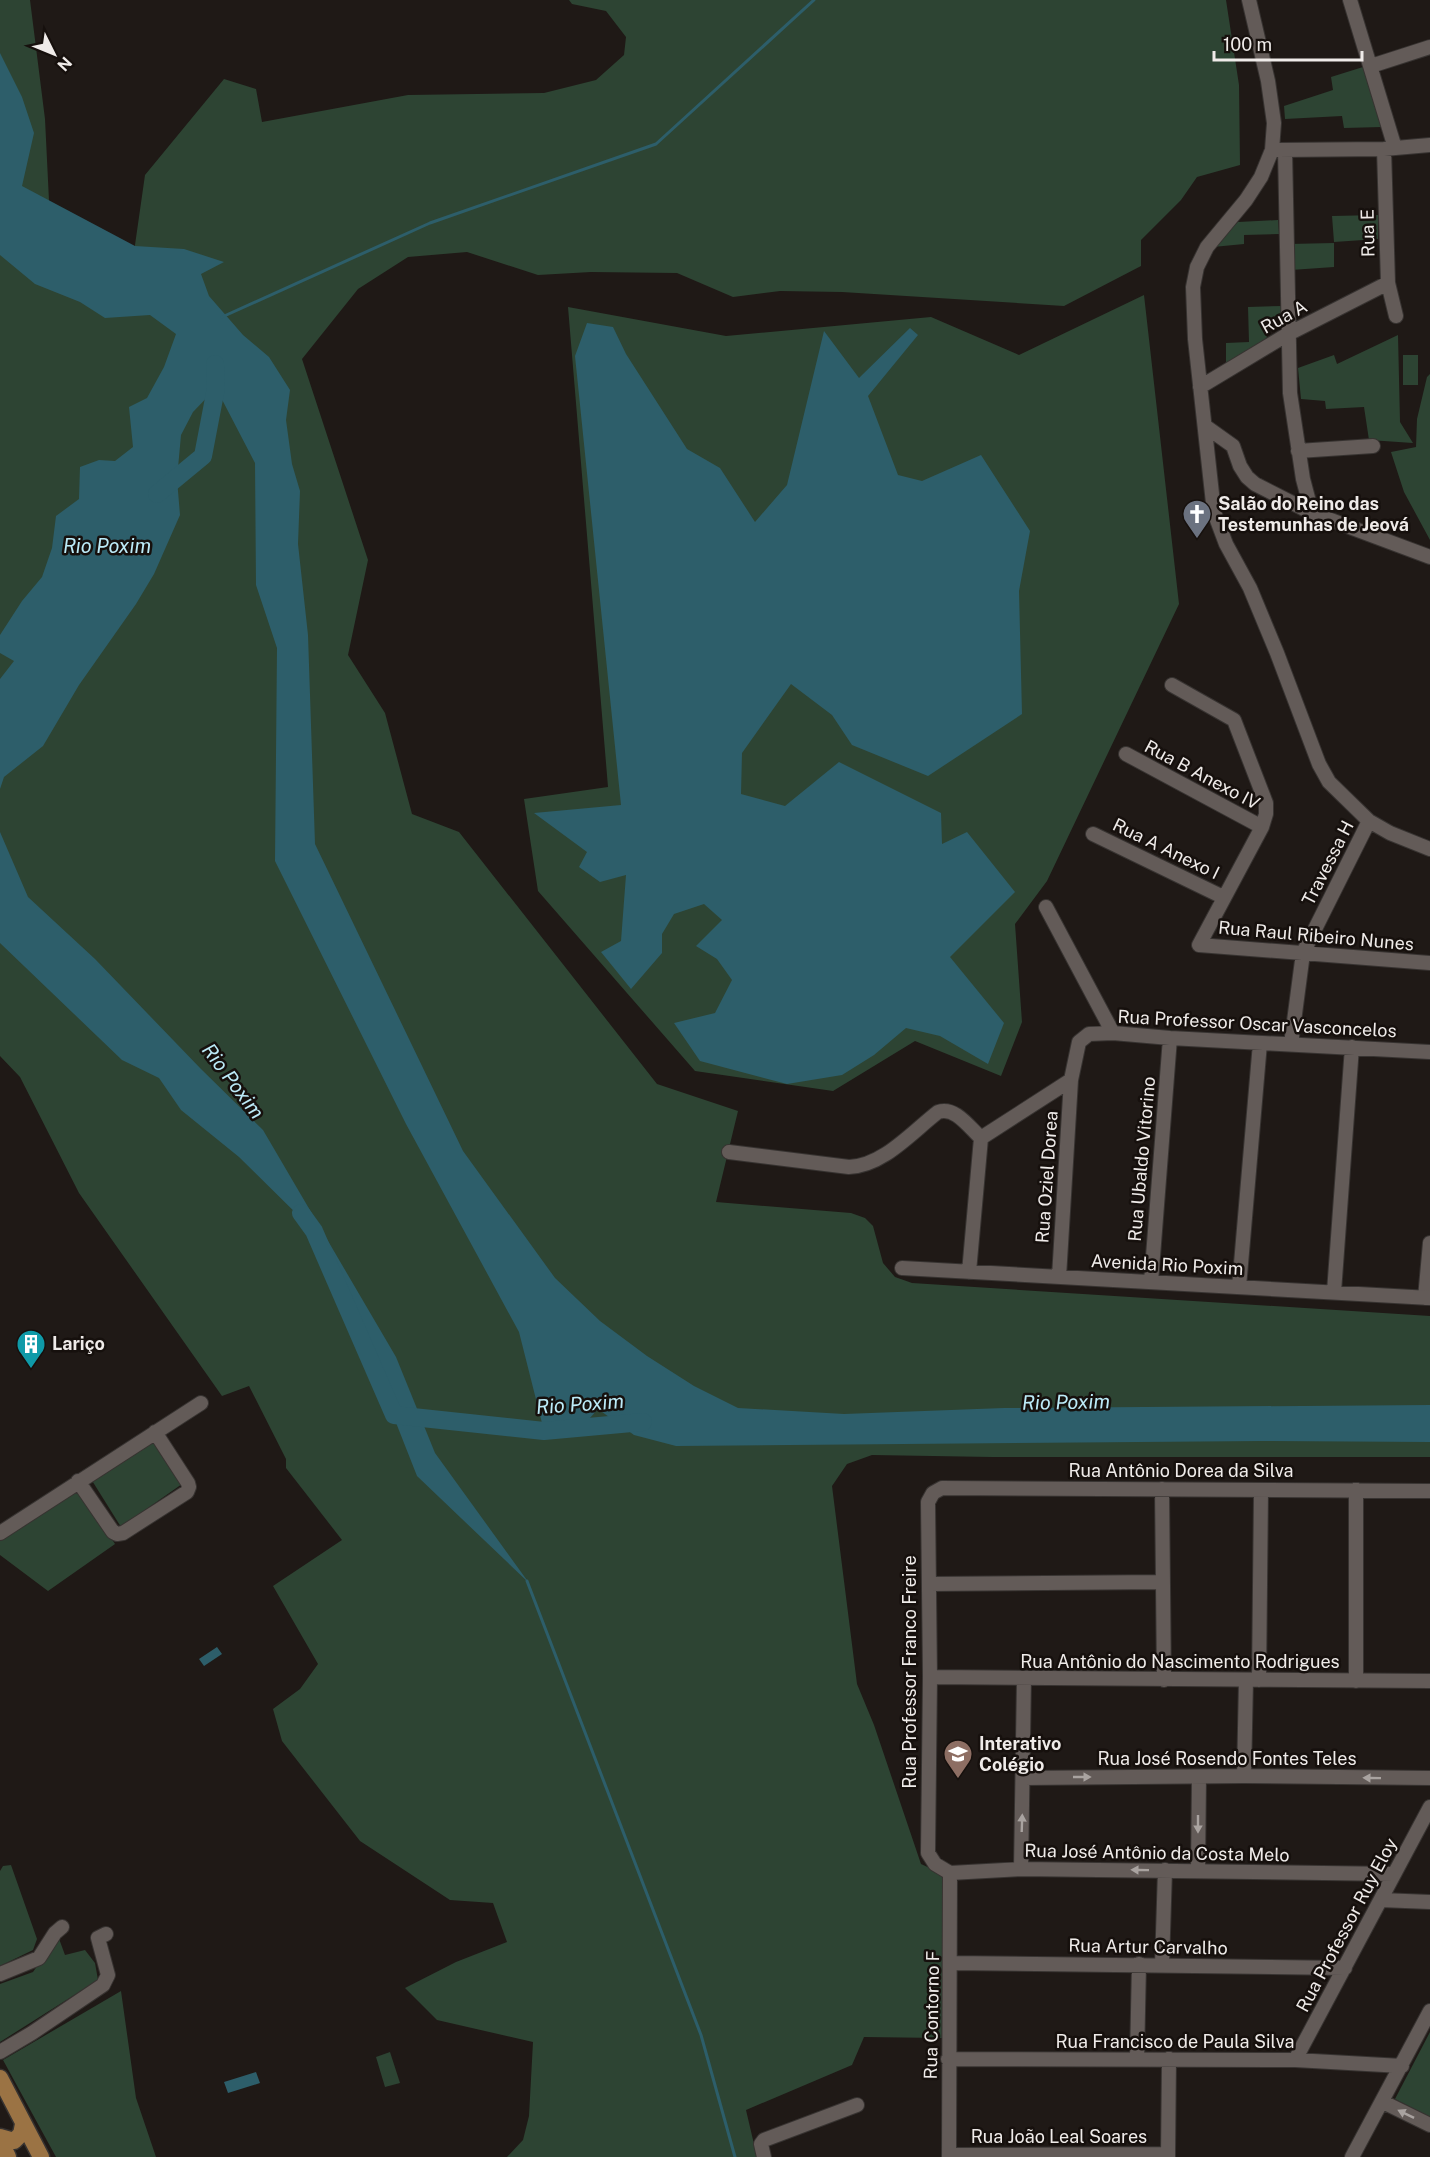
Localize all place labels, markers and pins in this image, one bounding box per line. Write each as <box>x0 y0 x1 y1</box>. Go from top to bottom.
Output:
place label: Salão do Reino das Testemunhas de Jeová <box>1218 493 1409 535</box>
church icon: Salão do Reino das Testemunhas de Jeová <box>1181 498 1213 540</box>
building icon: Lariço <box>15 1328 47 1370</box>
place label: Lariço <box>52 1333 105 1354</box>
place label: Interativo Colégio <box>979 1733 1061 1775</box>
school or university icon: Interativo Colégio <box>942 1738 974 1780</box>

